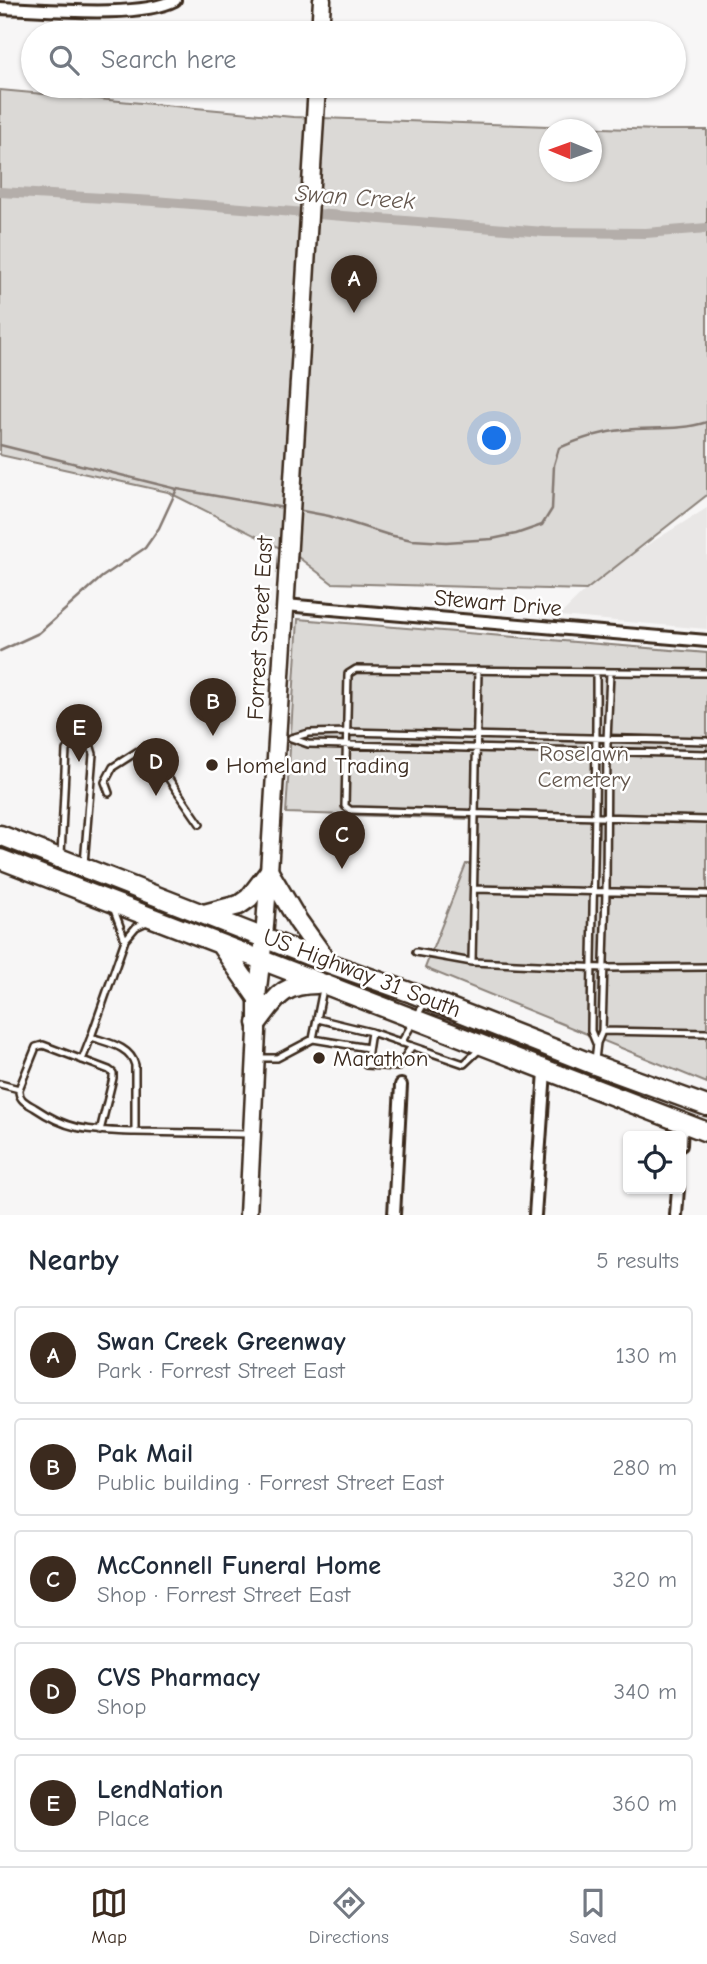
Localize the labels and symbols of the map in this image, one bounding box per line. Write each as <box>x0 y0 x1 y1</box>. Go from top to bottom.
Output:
north arrow <box>539 119 602 182</box>
water label: Swan Creek <box>294 179 416 215</box>
pin: A <box>331 255 377 313</box>
your location <box>477 421 511 455</box>
street label: Forrest Street East <box>242 534 278 721</box>
street label: Stewart Drive <box>433 584 563 622</box>
pin: B <box>190 678 236 736</box>
pin: E <box>56 704 102 762</box>
pin: D <box>133 738 179 796</box>
park label: Roselawn Cemetery <box>537 740 631 793</box>
place label: Homeland Trading <box>226 752 410 779</box>
marker: Homeland Trading <box>204 757 220 773</box>
pin: C <box>319 811 365 869</box>
street label: US Highway 31 South <box>259 923 465 1023</box>
place label: Marathon <box>333 1045 429 1072</box>
marker: Marathon <box>311 1050 327 1066</box>

